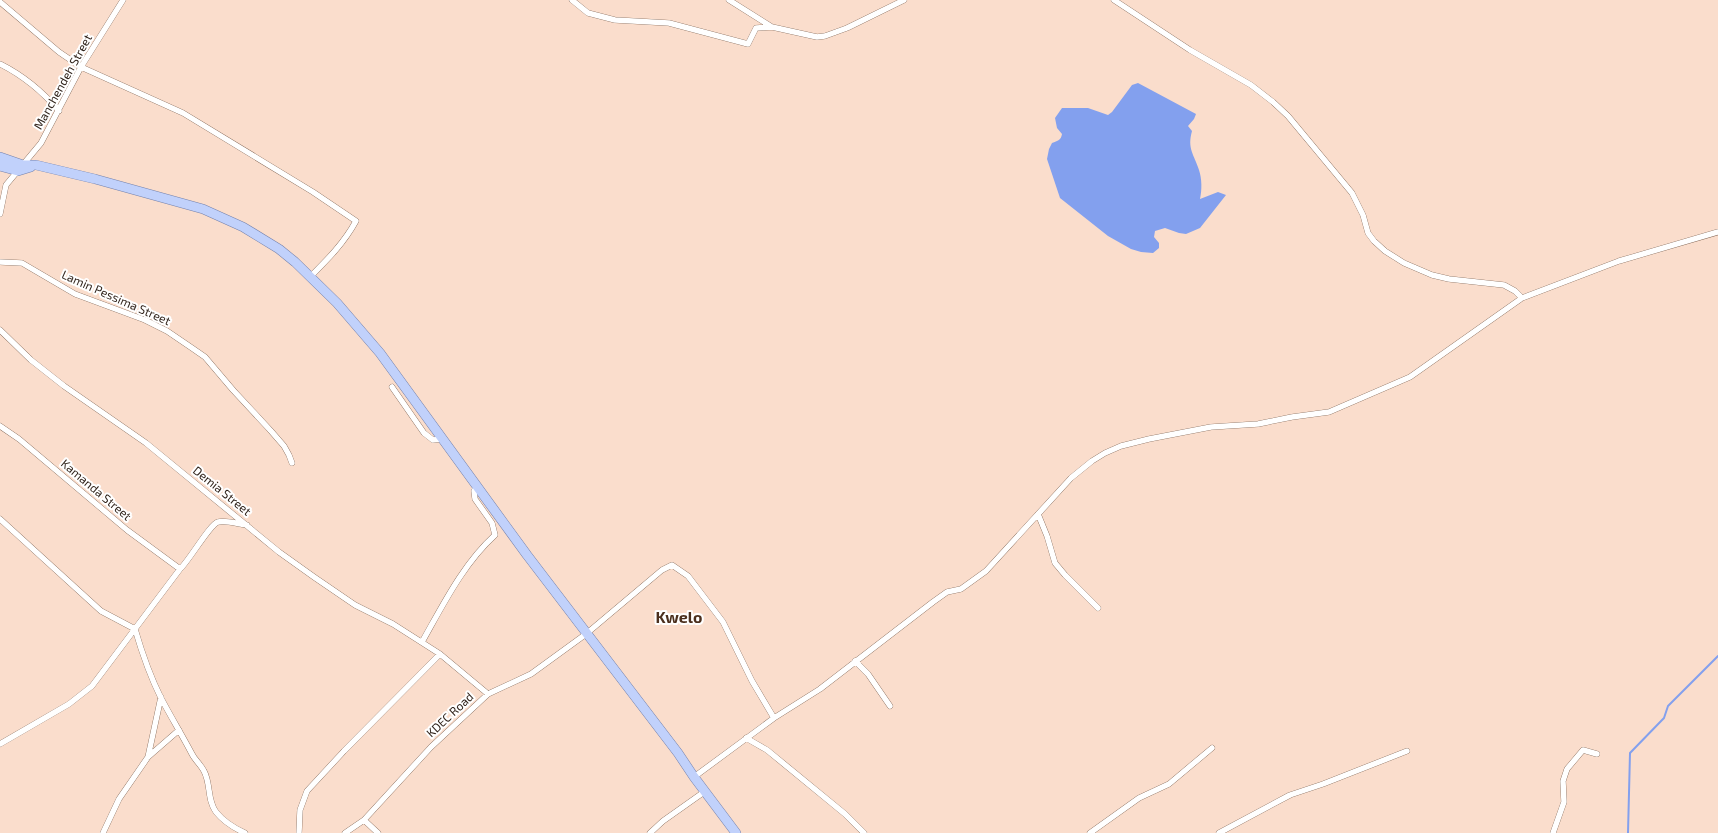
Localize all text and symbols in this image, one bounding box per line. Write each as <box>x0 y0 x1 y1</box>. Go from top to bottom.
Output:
street label: Manchendeh Street <box>30 31 94 132</box>
street label: Lamin Pessima Street <box>60 267 173 328</box>
street label: Kamanda Street <box>59 456 135 523</box>
street label: Demia Street <box>191 463 255 518</box>
district label: Kwelo <box>655 607 703 626</box>
street label: KDEC Road <box>423 689 476 739</box>

